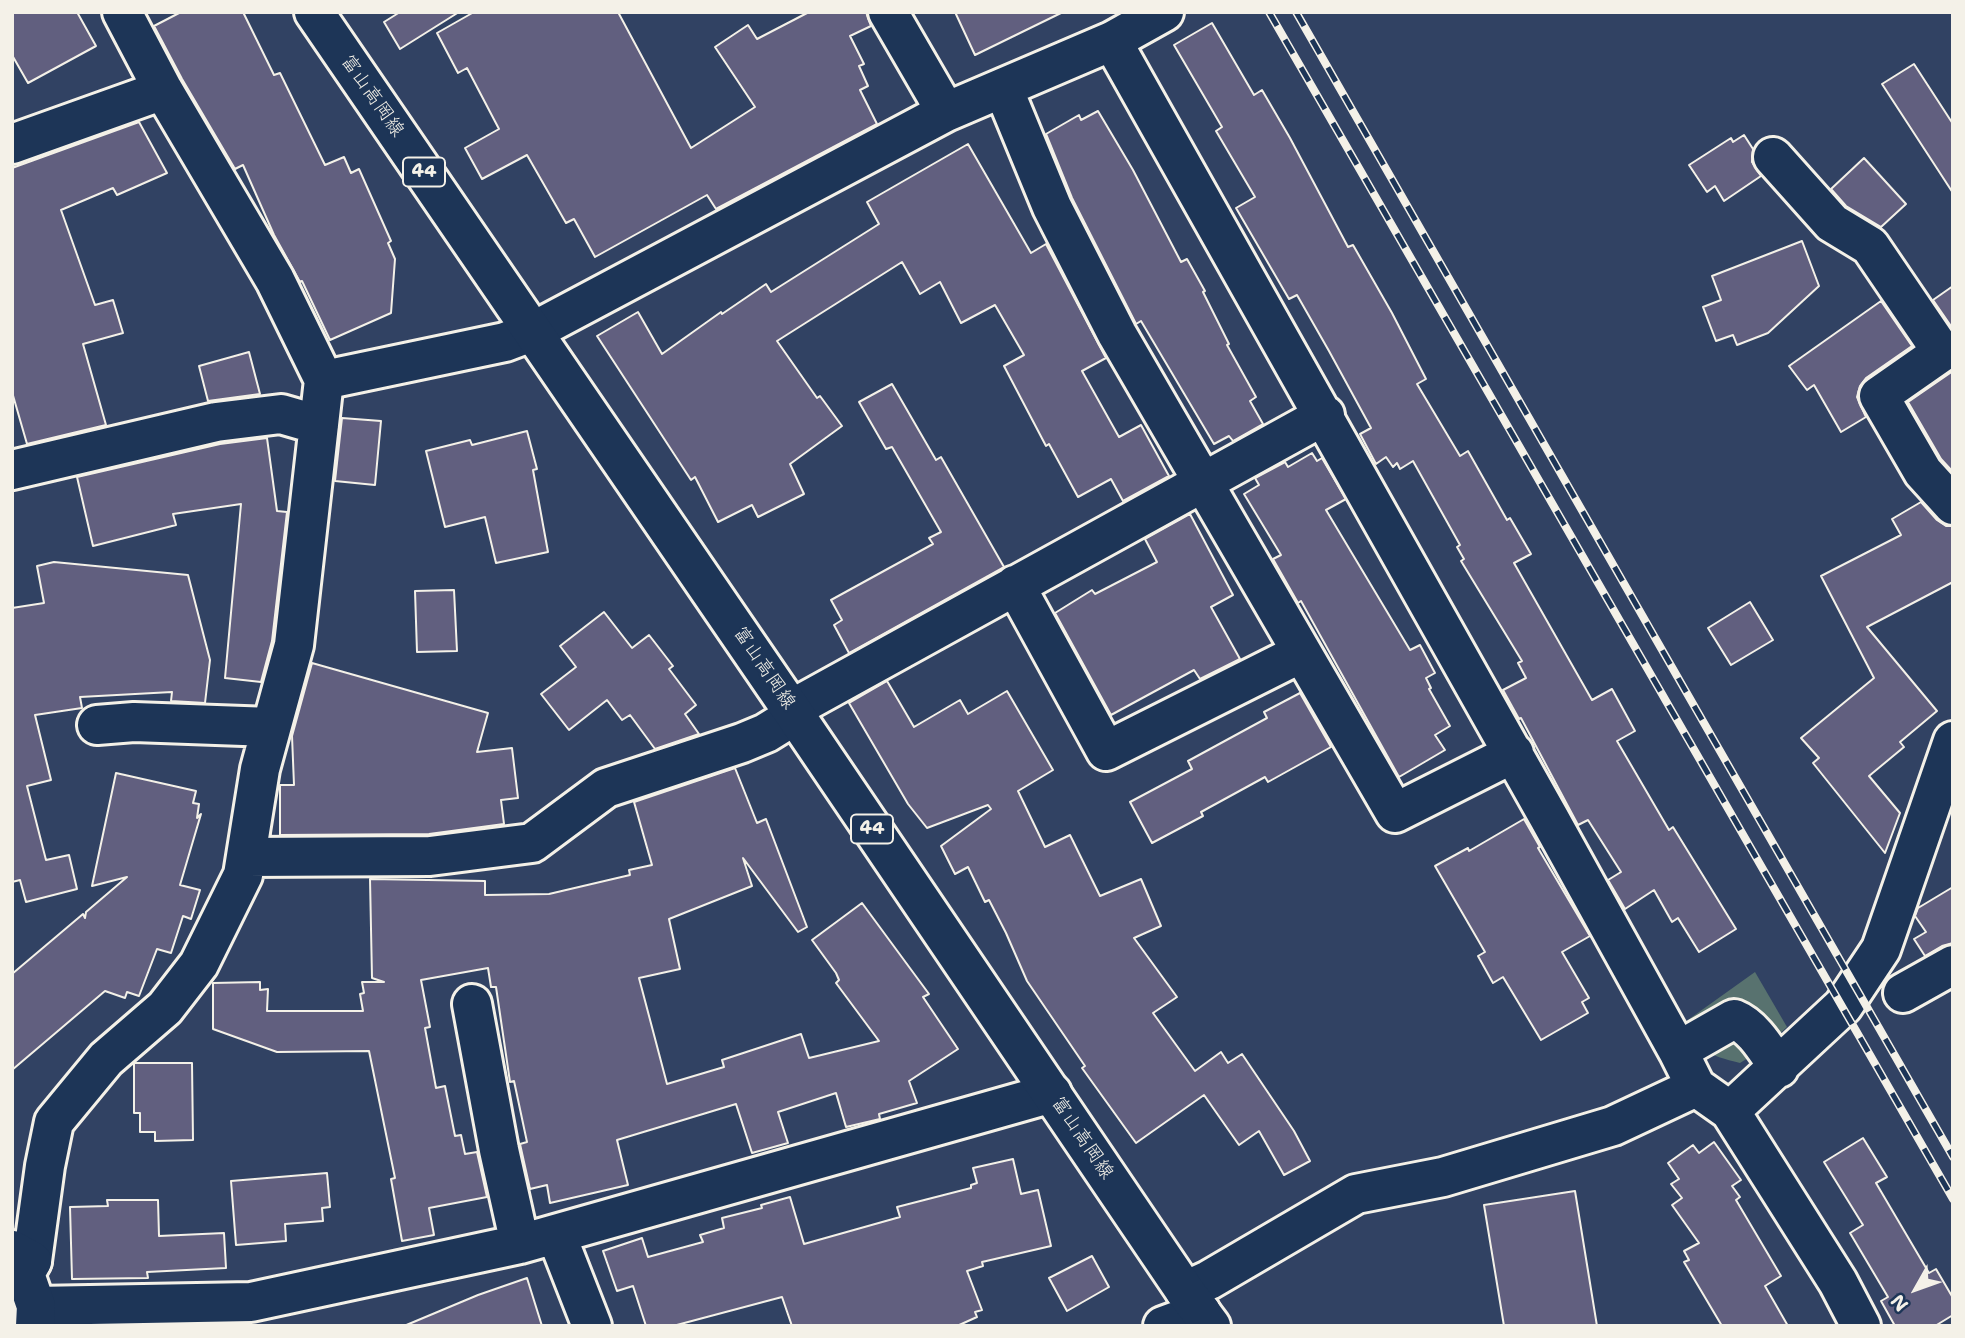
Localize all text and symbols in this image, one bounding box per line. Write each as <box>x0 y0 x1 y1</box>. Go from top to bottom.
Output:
street label: 富山高岡線 <box>335 51 409 141</box>
road number: 44 <box>403 158 445 187</box>
street label: 富山高岡線 <box>728 622 800 714</box>
road number: 44 <box>851 814 893 844</box>
street label: 富山高岡線 <box>1046 1092 1118 1184</box>
north arrow <box>1881 1254 1951 1324</box>
text: N <box>1885 1289 1914 1317</box>

